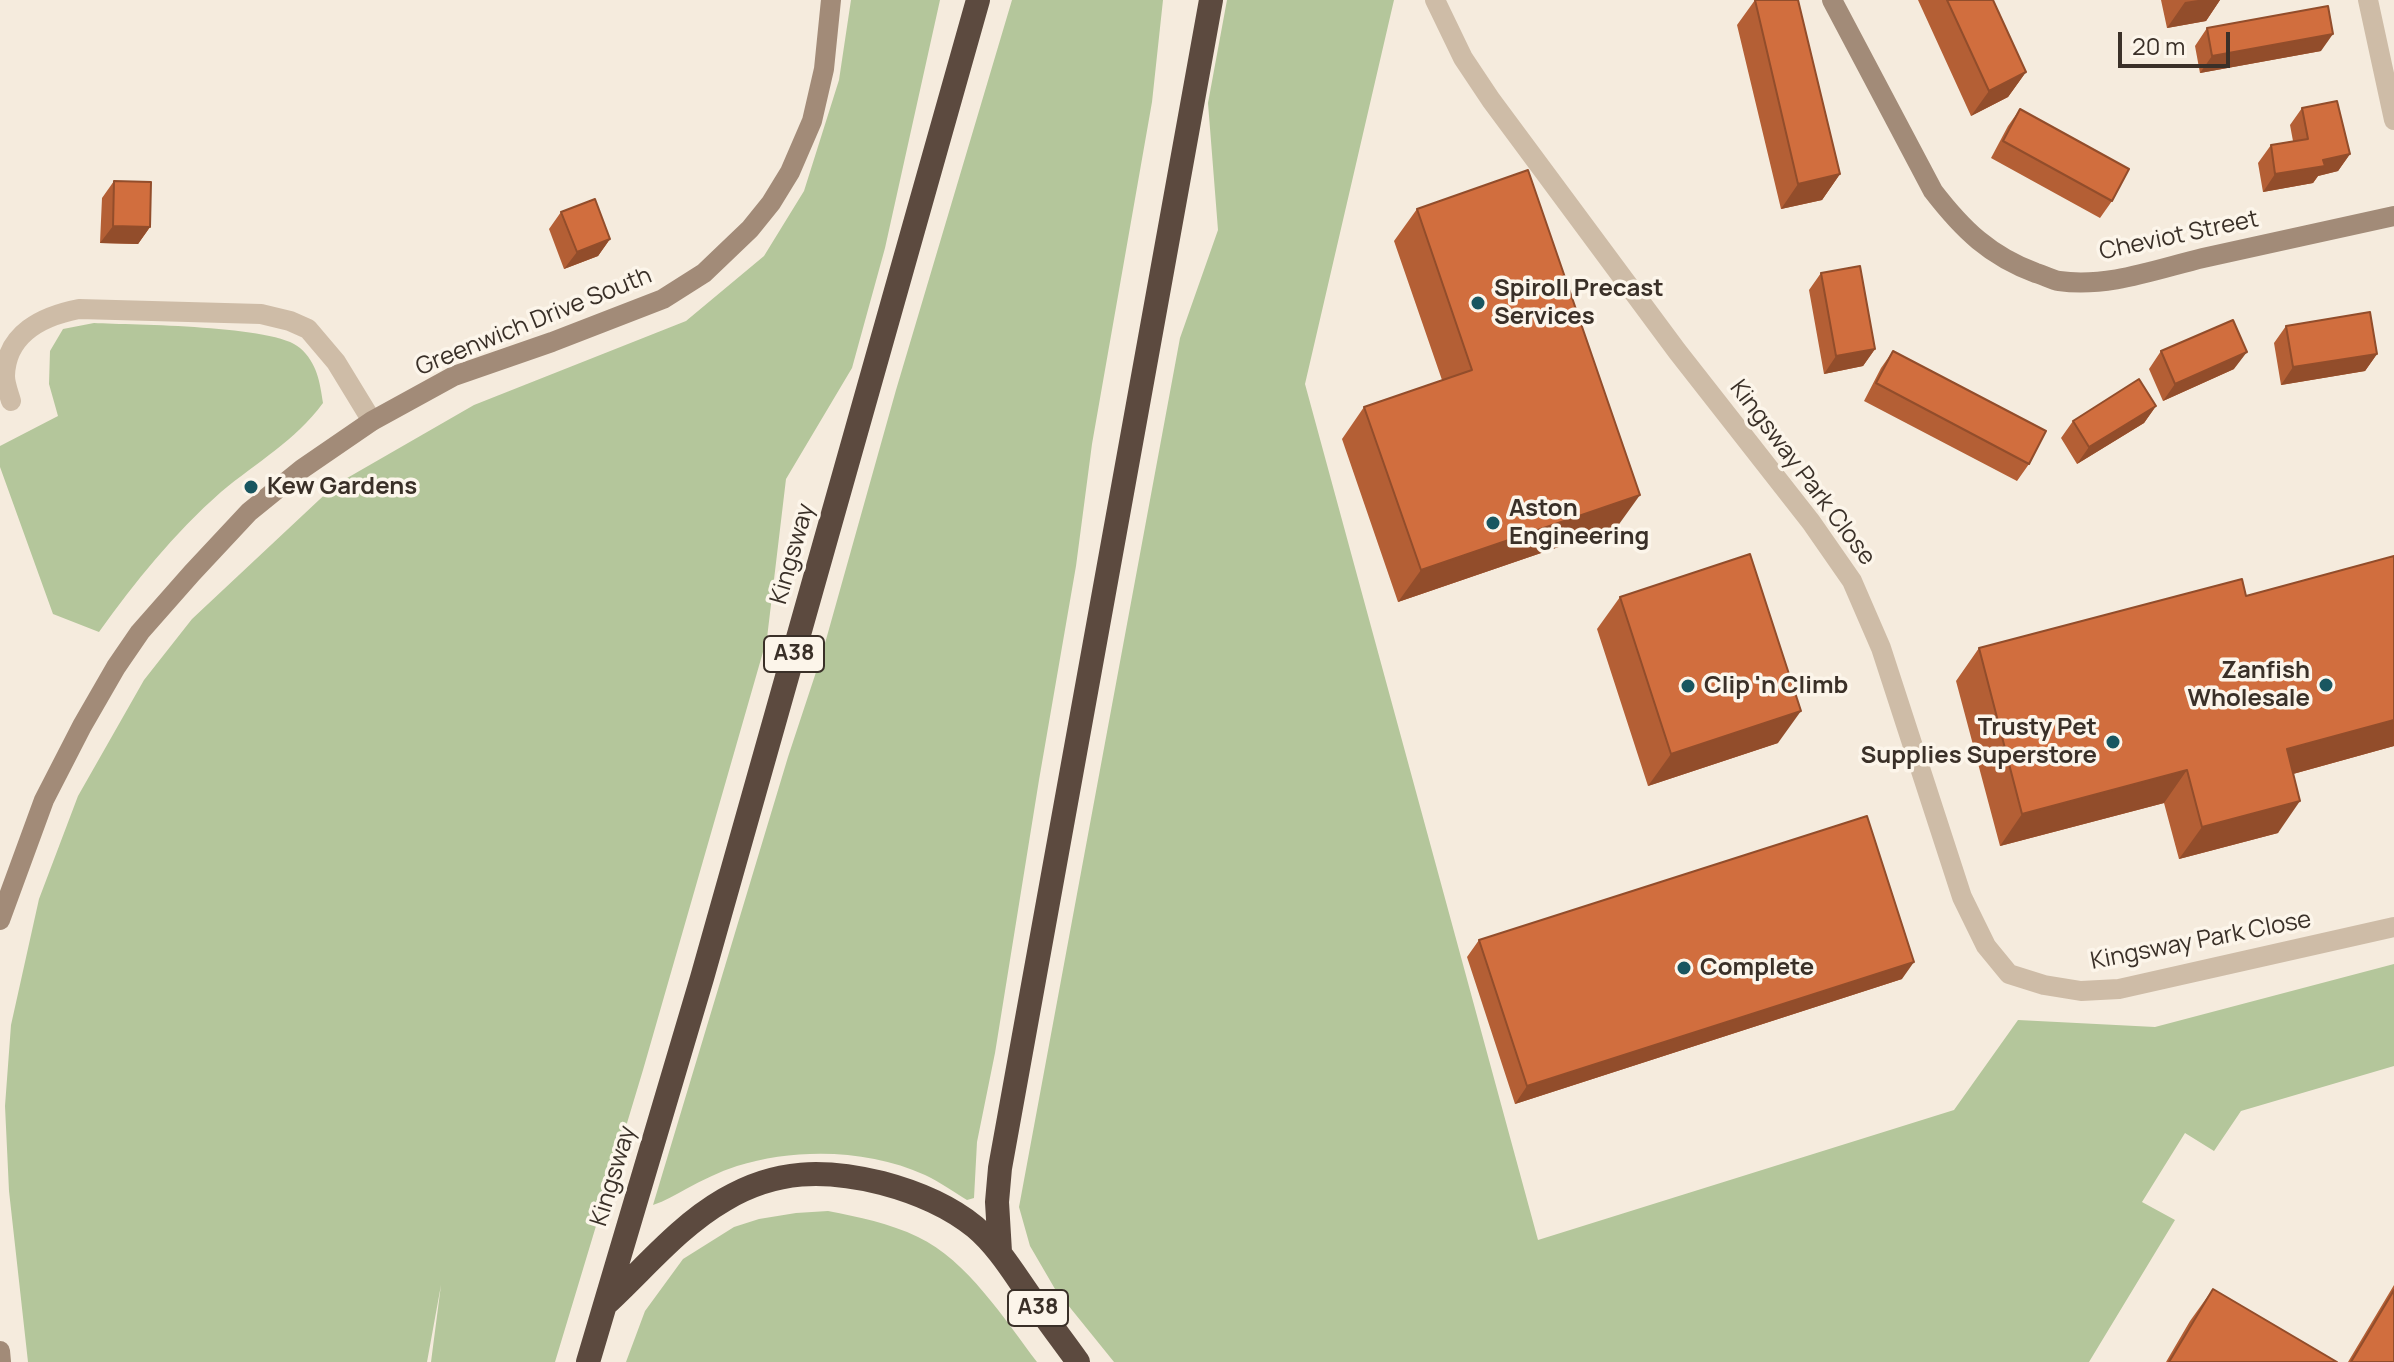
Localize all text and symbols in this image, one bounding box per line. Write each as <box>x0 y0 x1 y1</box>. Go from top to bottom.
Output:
scale bar <box>2122 16 2234 66</box>
text: 20 m <box>2132 29 2185 62</box>
street label: Cheviot Street <box>2097 205 2261 267</box>
street label: Greenwich Drive South <box>412 262 656 382</box>
place label: Spiroll Precast Services <box>1494 275 1664 331</box>
marker: Spiroll Precast Services <box>1469 294 1487 312</box>
street label: Kingsway Park Close <box>1723 375 1881 571</box>
place label: Kew Gardens <box>267 473 417 501</box>
marker: Kew Gardens <box>242 478 260 496</box>
place label: Aston Engineering <box>1509 495 1649 551</box>
street label: Kingsway <box>765 500 821 608</box>
marker: Aston Engineering <box>1484 514 1502 532</box>
road number: A38 <box>764 636 824 672</box>
place label: Zanfish Wholesale <box>2188 657 2310 713</box>
place label: Clip 'n Climb <box>1704 672 1848 700</box>
marker: Zanfish Wholesale <box>2317 676 2335 694</box>
marker: Clip 'n Climb <box>1679 677 1697 695</box>
place label: Trusty Pet Supplies Superstore <box>1860 714 2097 770</box>
marker: Trusty Pet Supplies Superstore <box>2104 733 2122 751</box>
street label: Kingsway Park Close <box>2088 905 2314 977</box>
place label: Complete <box>1700 954 1814 982</box>
marker: Complete <box>1675 959 1693 977</box>
street label: Kingsway <box>585 1122 643 1230</box>
road number: A38 <box>1008 1290 1068 1326</box>

